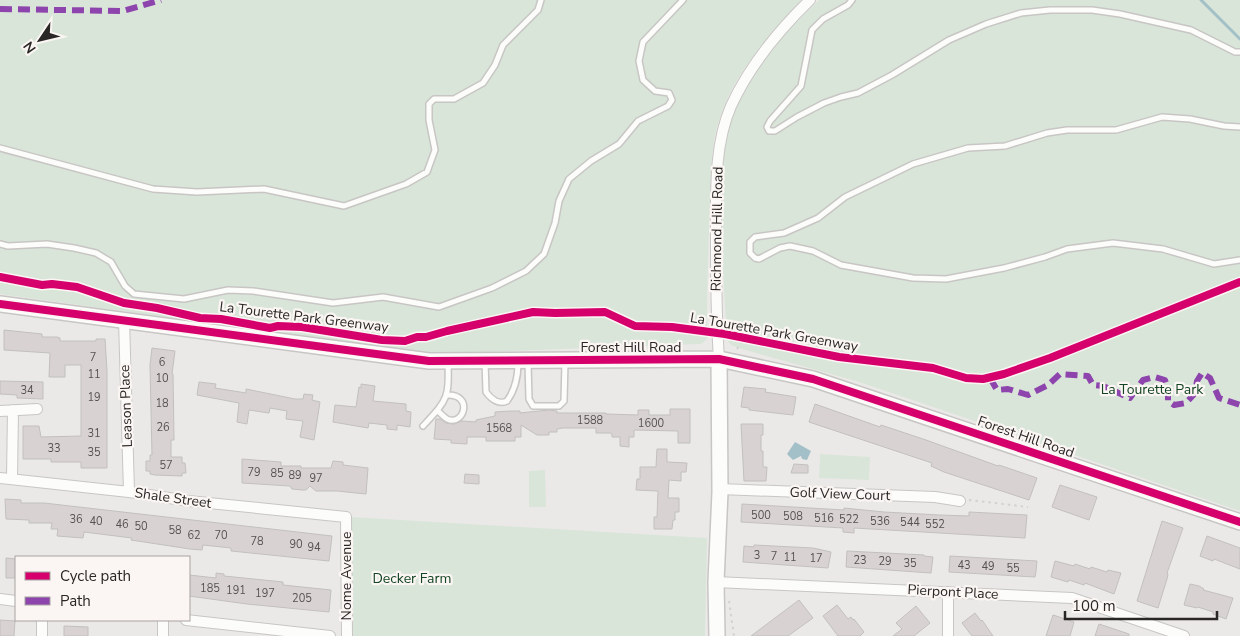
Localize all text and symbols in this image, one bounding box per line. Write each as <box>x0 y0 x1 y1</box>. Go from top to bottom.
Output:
north arrow <box>15 15 65 65</box>
text: N <box>19 37 41 57</box>
street label: Richmond Hill Road <box>706 166 728 292</box>
street label: La Tourette Park Greenway <box>218 297 390 337</box>
street label: La Tourette Park Greenway <box>689 308 860 356</box>
street label: Forest Hill Road <box>580 338 682 357</box>
house number: 7 <box>90 350 96 365</box>
house number: 6 <box>159 355 166 370</box>
street label: Leason Place <box>115 364 137 448</box>
house number: 11 <box>87 367 101 382</box>
house number: 10 <box>155 371 169 386</box>
park label: La Tourette Park <box>1101 380 1204 399</box>
house number: 34 <box>20 383 34 398</box>
house number: 19 <box>87 390 101 405</box>
house number: 18 <box>155 396 169 411</box>
street label: Forest Hill Road <box>975 412 1077 462</box>
house number: 1588 <box>577 413 604 428</box>
house number: 1600 <box>638 416 665 431</box>
house number: 26 <box>156 420 170 435</box>
house number: 1568 <box>486 421 513 436</box>
house number: 31 <box>87 426 101 441</box>
house number: 33 <box>47 441 61 456</box>
house number: 35 <box>87 445 101 460</box>
house number: 57 <box>159 458 173 473</box>
house number: 79 <box>247 465 261 480</box>
house number: 85 <box>270 466 284 481</box>
house number: 89 <box>288 468 302 483</box>
house number: 97 <box>309 471 323 486</box>
street label: Shale Street <box>133 483 213 513</box>
street label: Golf View Court <box>789 483 891 505</box>
house number: 500 <box>751 508 771 523</box>
house number: 508 <box>783 509 803 524</box>
house number: 516 <box>814 511 834 526</box>
house number: 36 <box>69 512 83 527</box>
house number: 522 <box>839 512 859 527</box>
house number: 40 <box>89 514 103 529</box>
house number: 536 <box>870 514 890 529</box>
house number: 544 <box>900 515 920 530</box>
house number: 46 <box>115 517 129 532</box>
house number: 552 <box>925 517 945 532</box>
house number: 50 <box>134 519 148 534</box>
house number: 58 <box>168 523 182 538</box>
house number: 62 <box>187 528 201 543</box>
house number: 70 <box>214 528 228 543</box>
street label: Nome Avenue <box>337 532 356 620</box>
house number: 78 <box>250 534 264 549</box>
house number: 90 <box>289 537 303 552</box>
house number: 94 <box>307 540 321 555</box>
house number: 3 <box>754 548 760 563</box>
house number: 7 <box>771 549 777 564</box>
house number: 11 <box>783 550 797 565</box>
house number: 17 <box>809 551 823 566</box>
house number: 23 <box>853 553 867 568</box>
house number: 29 <box>878 554 892 569</box>
legend <box>15 556 190 621</box>
house number: 35 <box>903 556 917 571</box>
house number: 43 <box>957 558 971 573</box>
house number: 49 <box>981 559 995 574</box>
house number: 55 <box>1006 561 1020 576</box>
text: Cycle path <box>60 566 131 586</box>
park label: Decker Farm <box>372 569 452 588</box>
street label: Pierpont Place <box>907 580 999 604</box>
house number: 185 <box>200 581 220 596</box>
house number: 191 <box>226 583 246 598</box>
house number: 197 <box>255 586 275 601</box>
scale bar <box>1065 588 1218 620</box>
text: Path <box>60 591 91 611</box>
house number: 205 <box>292 591 312 606</box>
text: 100 m <box>1072 596 1116 616</box>

